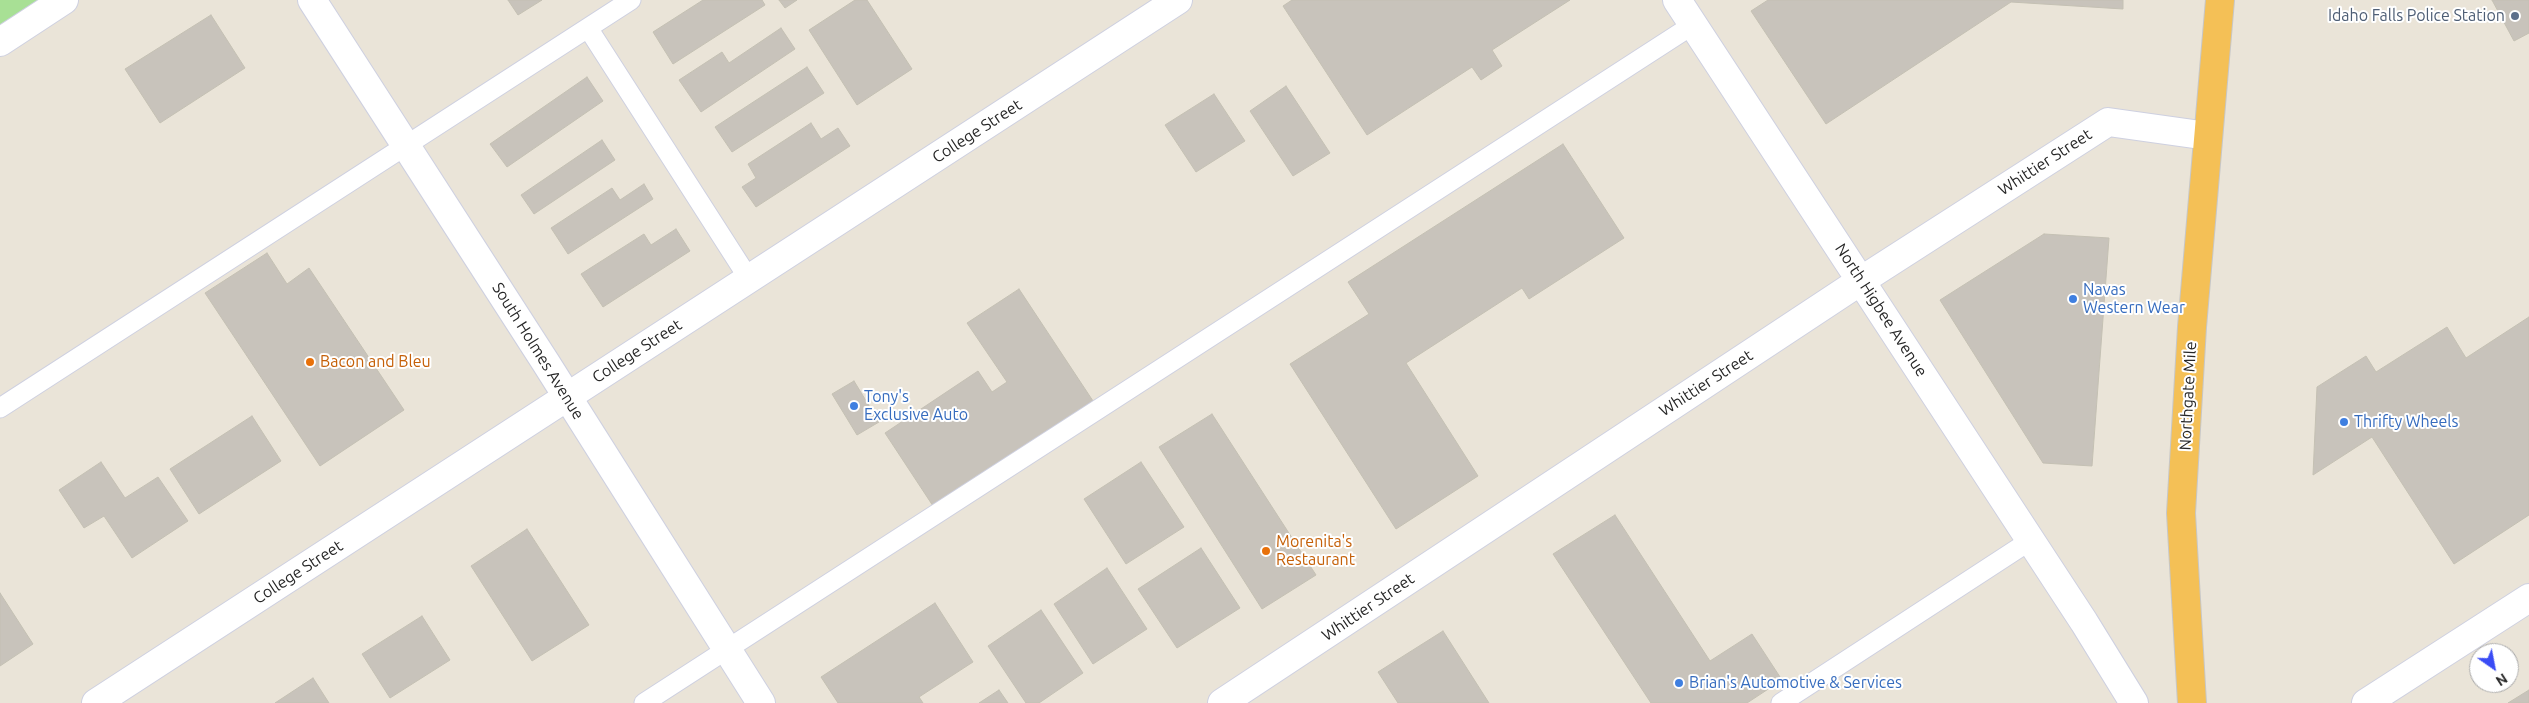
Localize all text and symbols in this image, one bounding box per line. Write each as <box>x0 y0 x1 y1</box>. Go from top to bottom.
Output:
place label: Idaho Falls Police Station <box>2328 6 2505 26</box>
marker: Idaho Falls Police Station <box>2509 10 2521 22</box>
street label: College Street <box>929 95 1025 167</box>
street label: Whittier Street <box>1995 125 2095 199</box>
street label: North Higbee Avenue <box>1831 240 1931 380</box>
street label: South Holmes Avenue <box>488 279 588 423</box>
place label: Navas Western Wear <box>2083 280 2185 318</box>
marker: Navas Western Wear <box>2067 293 2079 305</box>
street label: College Street <box>589 315 685 387</box>
street label: Northgate Mile <box>2176 341 2200 451</box>
street label: Whittier Street <box>1656 346 1756 420</box>
place label: Bacon and Bleu <box>320 352 431 372</box>
marker: Bacon and Bleu <box>304 356 316 368</box>
place label: Tony's Exclusive Auto <box>864 387 968 425</box>
marker: Tony's Exclusive Auto <box>848 400 860 412</box>
place label: Thrifty Wheels <box>2354 412 2458 432</box>
marker: Thrifty Wheels <box>2338 416 2350 428</box>
place label: Morenita's Restaurant <box>1276 532 1355 570</box>
street label: College Street <box>250 536 346 608</box>
marker: Morenita's Restaurant <box>1260 545 1272 557</box>
street label: Whittier Street <box>1318 569 1418 645</box>
north arrow <box>2469 643 2519 693</box>
text: N <box>2493 670 2510 689</box>
place label: Brian's Automotive & Services <box>1689 673 1902 693</box>
marker: Brian's Automotive & Services <box>1673 677 1685 689</box>

